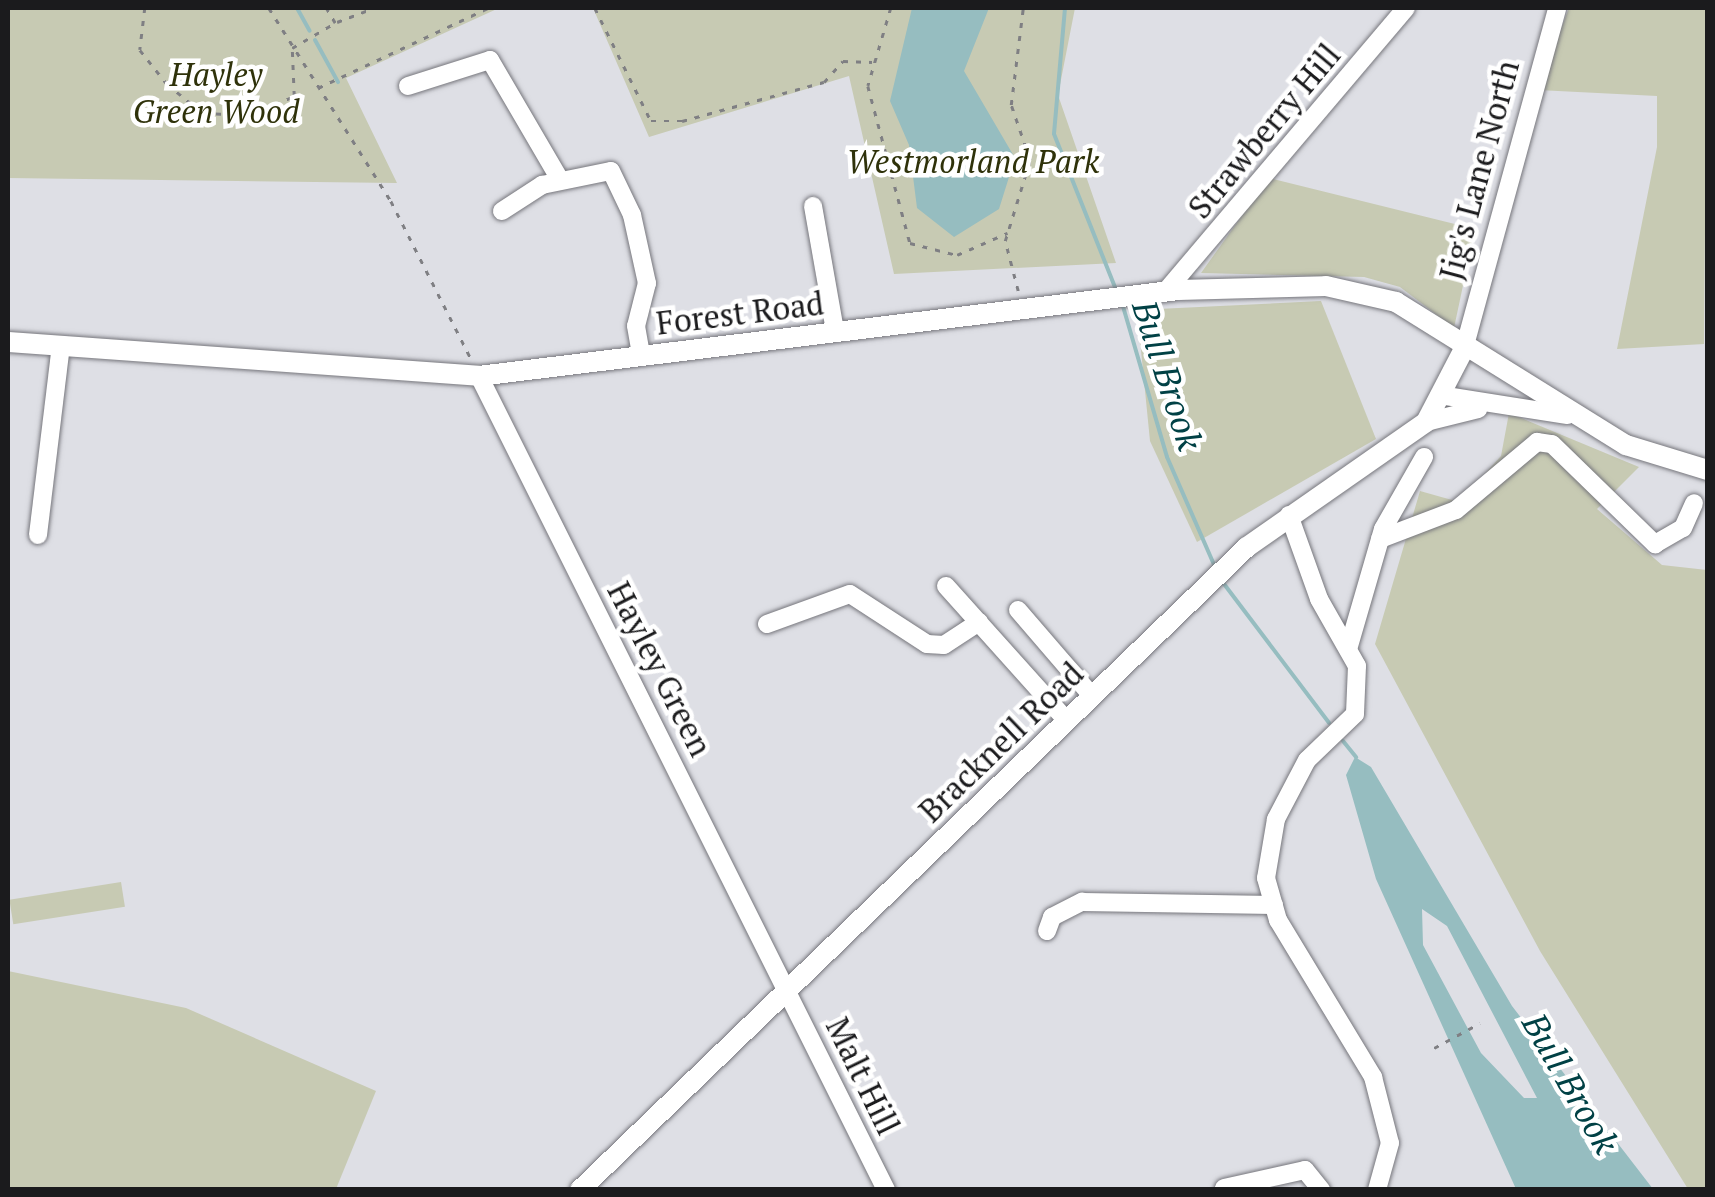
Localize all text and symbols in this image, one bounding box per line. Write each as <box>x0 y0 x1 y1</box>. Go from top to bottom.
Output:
street label: Strawberry Hill <box>1180 36 1348 226</box>
park label: Hayley Green Wood <box>133 56 299 131</box>
street label: Jig's Lane North <box>1431 56 1527 284</box>
park label: Westmorland Park <box>847 142 1099 180</box>
street label: Forest Road <box>654 284 826 342</box>
water label: Bull Brook <box>1124 295 1212 455</box>
street label: Hayley Green <box>600 576 720 762</box>
street label: Bracknell Road <box>911 654 1091 830</box>
water label: Bull Brook <box>1514 1005 1628 1161</box>
street label: Malt Hill <box>818 1011 908 1141</box>

